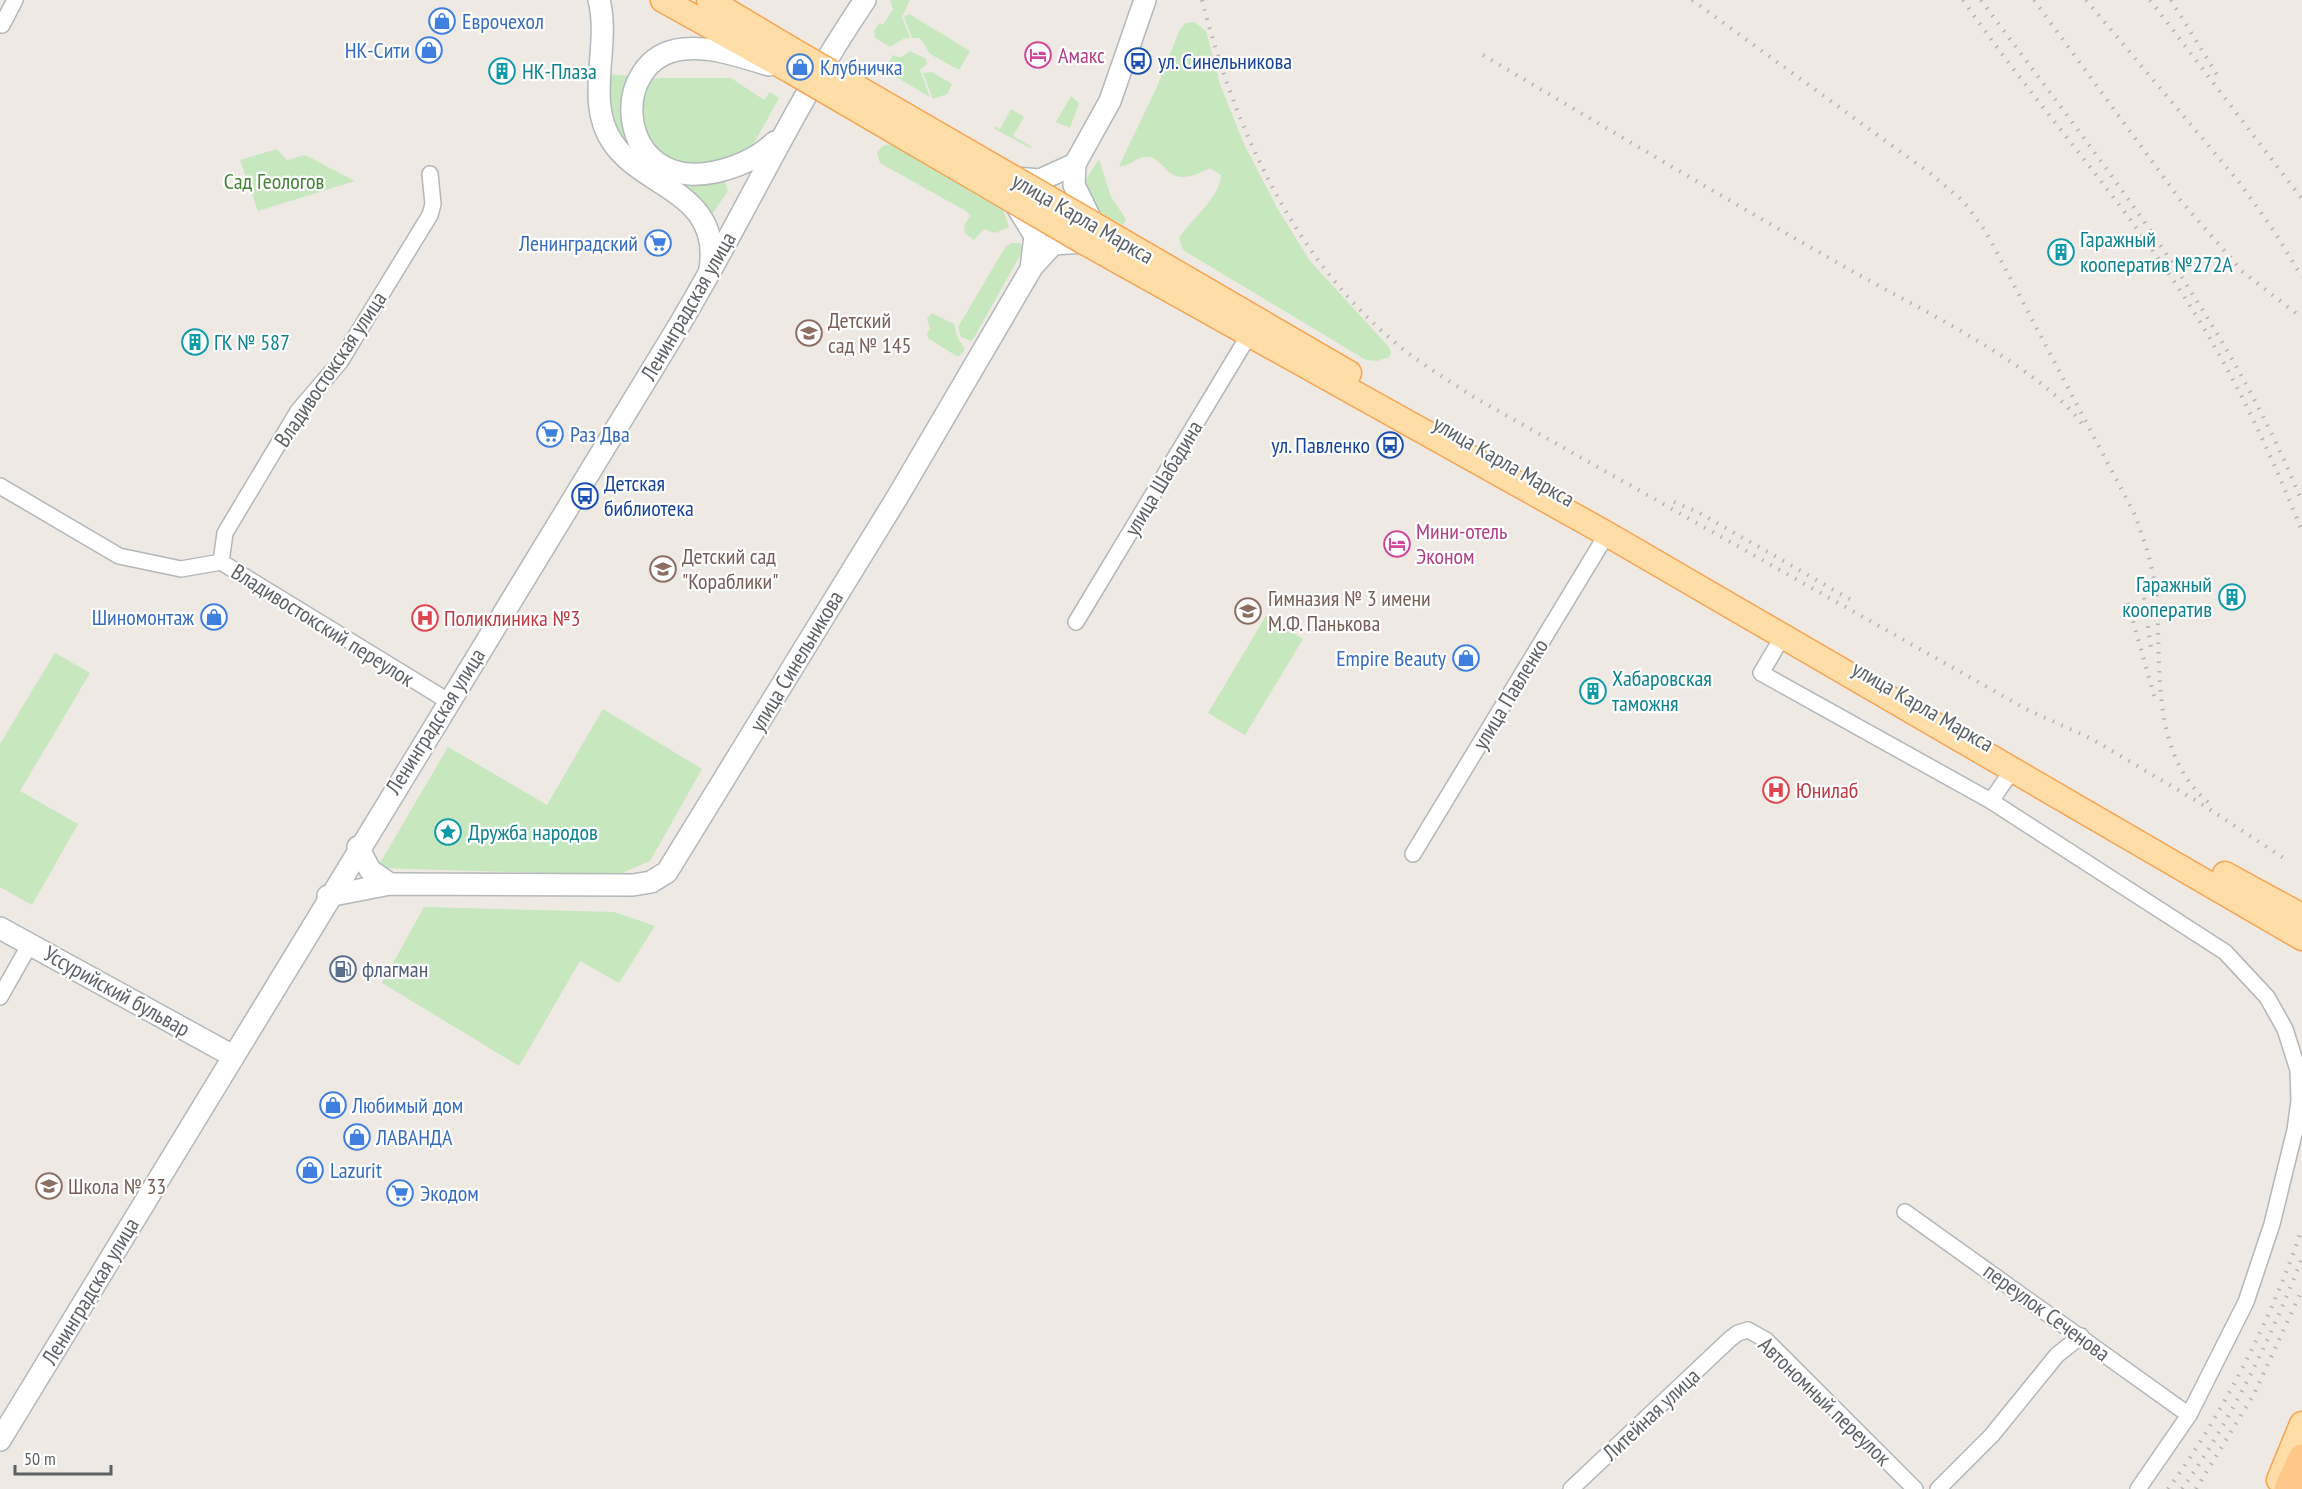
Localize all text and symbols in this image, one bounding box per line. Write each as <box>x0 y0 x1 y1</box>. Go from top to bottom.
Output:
shop icon: Еврочехол <box>427 6 457 36</box>
place label: Еврочехол <box>462 7 544 35</box>
shop icon: НК-Сити <box>414 35 444 65</box>
place label: НК-Сити <box>345 36 410 64</box>
hotel icon: Амакс <box>1023 40 1053 70</box>
place label: Амакс <box>1058 41 1105 69</box>
bus stop icon: ул. Синельникова <box>1123 46 1153 76</box>
place label: ул. Синельникова <box>1158 47 1292 75</box>
shop icon: Клубничка <box>785 52 815 82</box>
place label: Клубничка <box>820 53 903 81</box>
building icon: НК-Плаза <box>487 56 517 86</box>
place label: НК-Плаза <box>522 57 597 85</box>
street label: улица Карла Маркса <box>1007 166 1159 270</box>
park label: Сад Геологов <box>224 167 324 195</box>
place label: Гаражный кооператив №272А <box>2080 225 2233 278</box>
street label: Ленинградская улица <box>634 227 742 386</box>
supermarket icon: Ленинградский <box>643 228 673 258</box>
place label: Ленинградский <box>518 229 638 257</box>
building icon: Гаражный кооператив №272А <box>2046 237 2076 267</box>
street label: Владивостокская улица <box>268 286 392 452</box>
place label: Детский сад № 145 <box>828 306 911 359</box>
school or university icon: Детский сад № 145 <box>794 318 824 348</box>
building icon: ГК № 587 <box>180 327 210 357</box>
place label: ГК № 587 <box>214 328 290 356</box>
street label: улица Карла Маркса <box>1428 409 1580 513</box>
street label: улица Шабадина <box>1118 415 1208 541</box>
supermarket icon: Раз Два <box>535 419 565 449</box>
place label: Раз Два <box>570 420 630 448</box>
bus stop icon: ул. Павленко <box>1375 430 1405 460</box>
place label: ул. Павленко <box>1271 431 1370 459</box>
place label: Детская библиотека <box>604 469 694 522</box>
bus stop icon: Детская библиотека <box>570 481 600 511</box>
place label: Мини-отель Эконом <box>1416 517 1507 570</box>
hotel icon: Мини-отель Эконом <box>1382 529 1412 559</box>
place label: Детский сад "Кораблики" <box>682 542 779 595</box>
school or university icon: Детский сад "Кораблики" <box>648 554 678 584</box>
street label: Владивостокский переулок <box>226 557 420 693</box>
place label: Гаражный кооператив <box>2122 570 2212 623</box>
building icon: Гаражный кооператив <box>2217 582 2247 612</box>
place label: Гимназия № 3 имени М.Ф. Панькова <box>1268 584 1431 637</box>
street label: улица Синельникова <box>743 585 849 737</box>
school or university icon: Гимназия № 3 имени М.Ф. Панькова <box>1233 596 1263 626</box>
shop icon: Шиномонтаж <box>199 602 229 632</box>
place label: Шиномонтаж <box>92 603 194 631</box>
hospital icon: Поликлиника №3 <box>410 603 440 633</box>
place label: Поликлиника №3 <box>444 604 580 632</box>
street label: улица Павленко <box>1466 633 1554 755</box>
street label: Ленинградская улица <box>378 643 491 800</box>
shop icon: Empire Beauty <box>1451 643 1481 673</box>
place label: Empire Beauty <box>1336 644 1447 672</box>
street label: улица Карла Маркса <box>1847 654 1999 758</box>
place label: Хабаровская таможня <box>1612 664 1712 717</box>
building icon: Хабаровская таможня <box>1578 676 1608 706</box>
hospital icon: Юнилаб <box>1761 775 1791 805</box>
place label: Юнилаб <box>1796 776 1858 804</box>
place icon: Дружба народов <box>433 817 463 847</box>
place label: Дружба народов <box>468 818 598 846</box>
street label: Уссурийский бульвар <box>39 939 195 1043</box>
fuel station icon: флагман <box>328 954 358 984</box>
place label: флагман <box>362 955 428 983</box>
shop icon: Любимый дом <box>318 1090 348 1120</box>
place label: Любимый дом <box>351 1091 463 1119</box>
shop icon: ЛАВАНДА <box>342 1122 372 1152</box>
place label: ЛАВАНДА <box>375 1123 453 1151</box>
shop icon: Lazurit <box>295 1155 325 1185</box>
place label: Lazurit <box>330 1156 382 1184</box>
school or university icon: Школа № 33 <box>34 1171 64 1201</box>
place label: Школа № 33 <box>68 1172 166 1200</box>
supermarket icon: Экодом <box>385 1178 415 1208</box>
place label: Экодом <box>420 1179 479 1207</box>
street label: Ленинградская улица <box>35 1212 145 1371</box>
street label: переулок Сеченова <box>1978 1257 2116 1367</box>
street label: Автономный переулок <box>1753 1331 1898 1472</box>
street label: Литейная улица <box>1596 1362 1705 1467</box>
scale bar <box>15 1438 111 1476</box>
text: 50 m <box>24 1447 56 1470</box>

